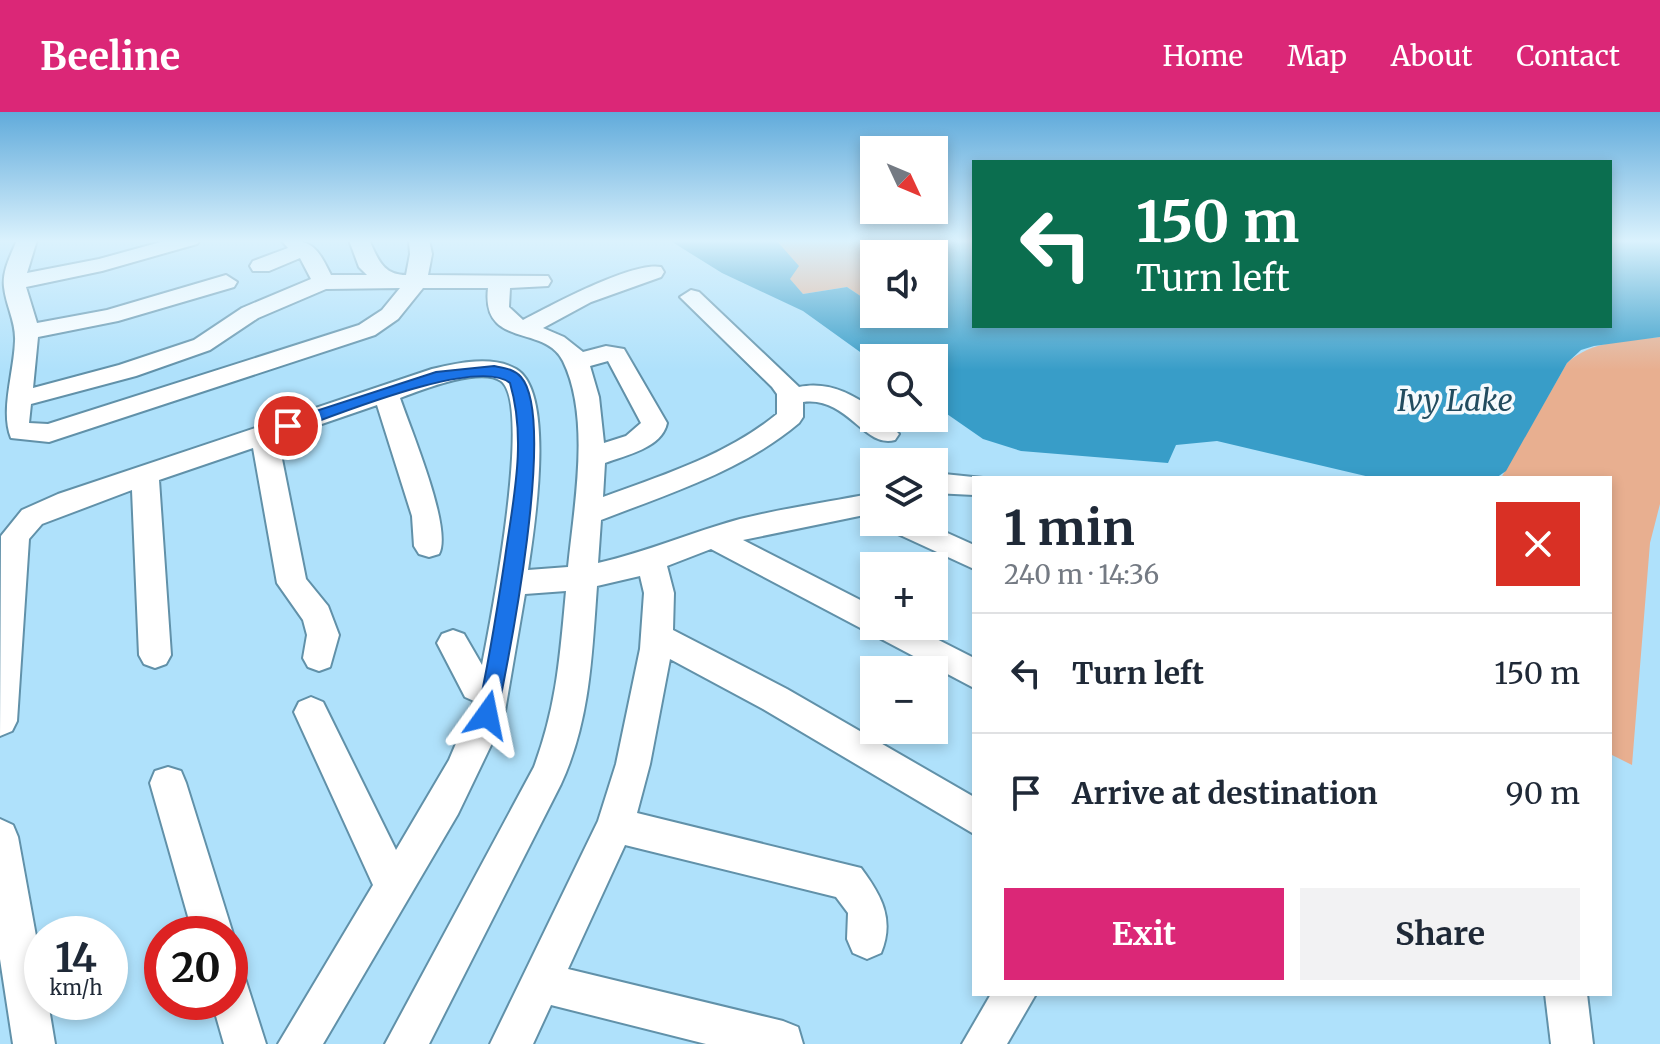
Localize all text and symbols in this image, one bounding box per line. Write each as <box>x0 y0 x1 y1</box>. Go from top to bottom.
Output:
text: Beeline <box>40 33 180 80</box>
text: Home <box>1162 38 1243 74</box>
text: Map <box>1287 38 1347 74</box>
text: About <box>1391 38 1472 74</box>
text: Contact <box>1516 38 1620 74</box>
north arrow <box>860 136 948 224</box>
map controls <box>860 136 948 744</box>
text: 150 m <box>1136 187 1299 257</box>
icon: left <box>1004 192 1108 296</box>
button: sound <box>860 240 948 328</box>
text: Turn left <box>1136 256 1290 301</box>
button: search <box>860 344 948 432</box>
water label: Ivy Lake <box>1397 381 1513 419</box>
pin <box>254 392 322 460</box>
icon: arrive <box>266 404 310 448</box>
button: layers <box>860 448 948 536</box>
text: 1 min <box>1004 498 1135 558</box>
button: close <box>1496 502 1580 586</box>
button: + <box>860 552 948 640</box>
text: 240 m · 14:36 <box>1004 558 1159 591</box>
icon: left <box>1004 651 1048 695</box>
text: Turn left <box>1072 654 1204 692</box>
text: 150 m <box>1494 654 1580 692</box>
button: − <box>860 656 948 744</box>
position arrow <box>445 673 529 757</box>
icon: arrive <box>1004 771 1048 815</box>
text: Arrive at destination <box>1072 774 1378 812</box>
text: 90 m <box>1506 774 1580 812</box>
button: Exit <box>1004 888 1284 980</box>
button: Share <box>1300 888 1580 980</box>
speed limit sign: 20 <box>144 916 248 1020</box>
text: 14 <box>55 933 97 983</box>
text: km/h <box>50 975 102 1000</box>

